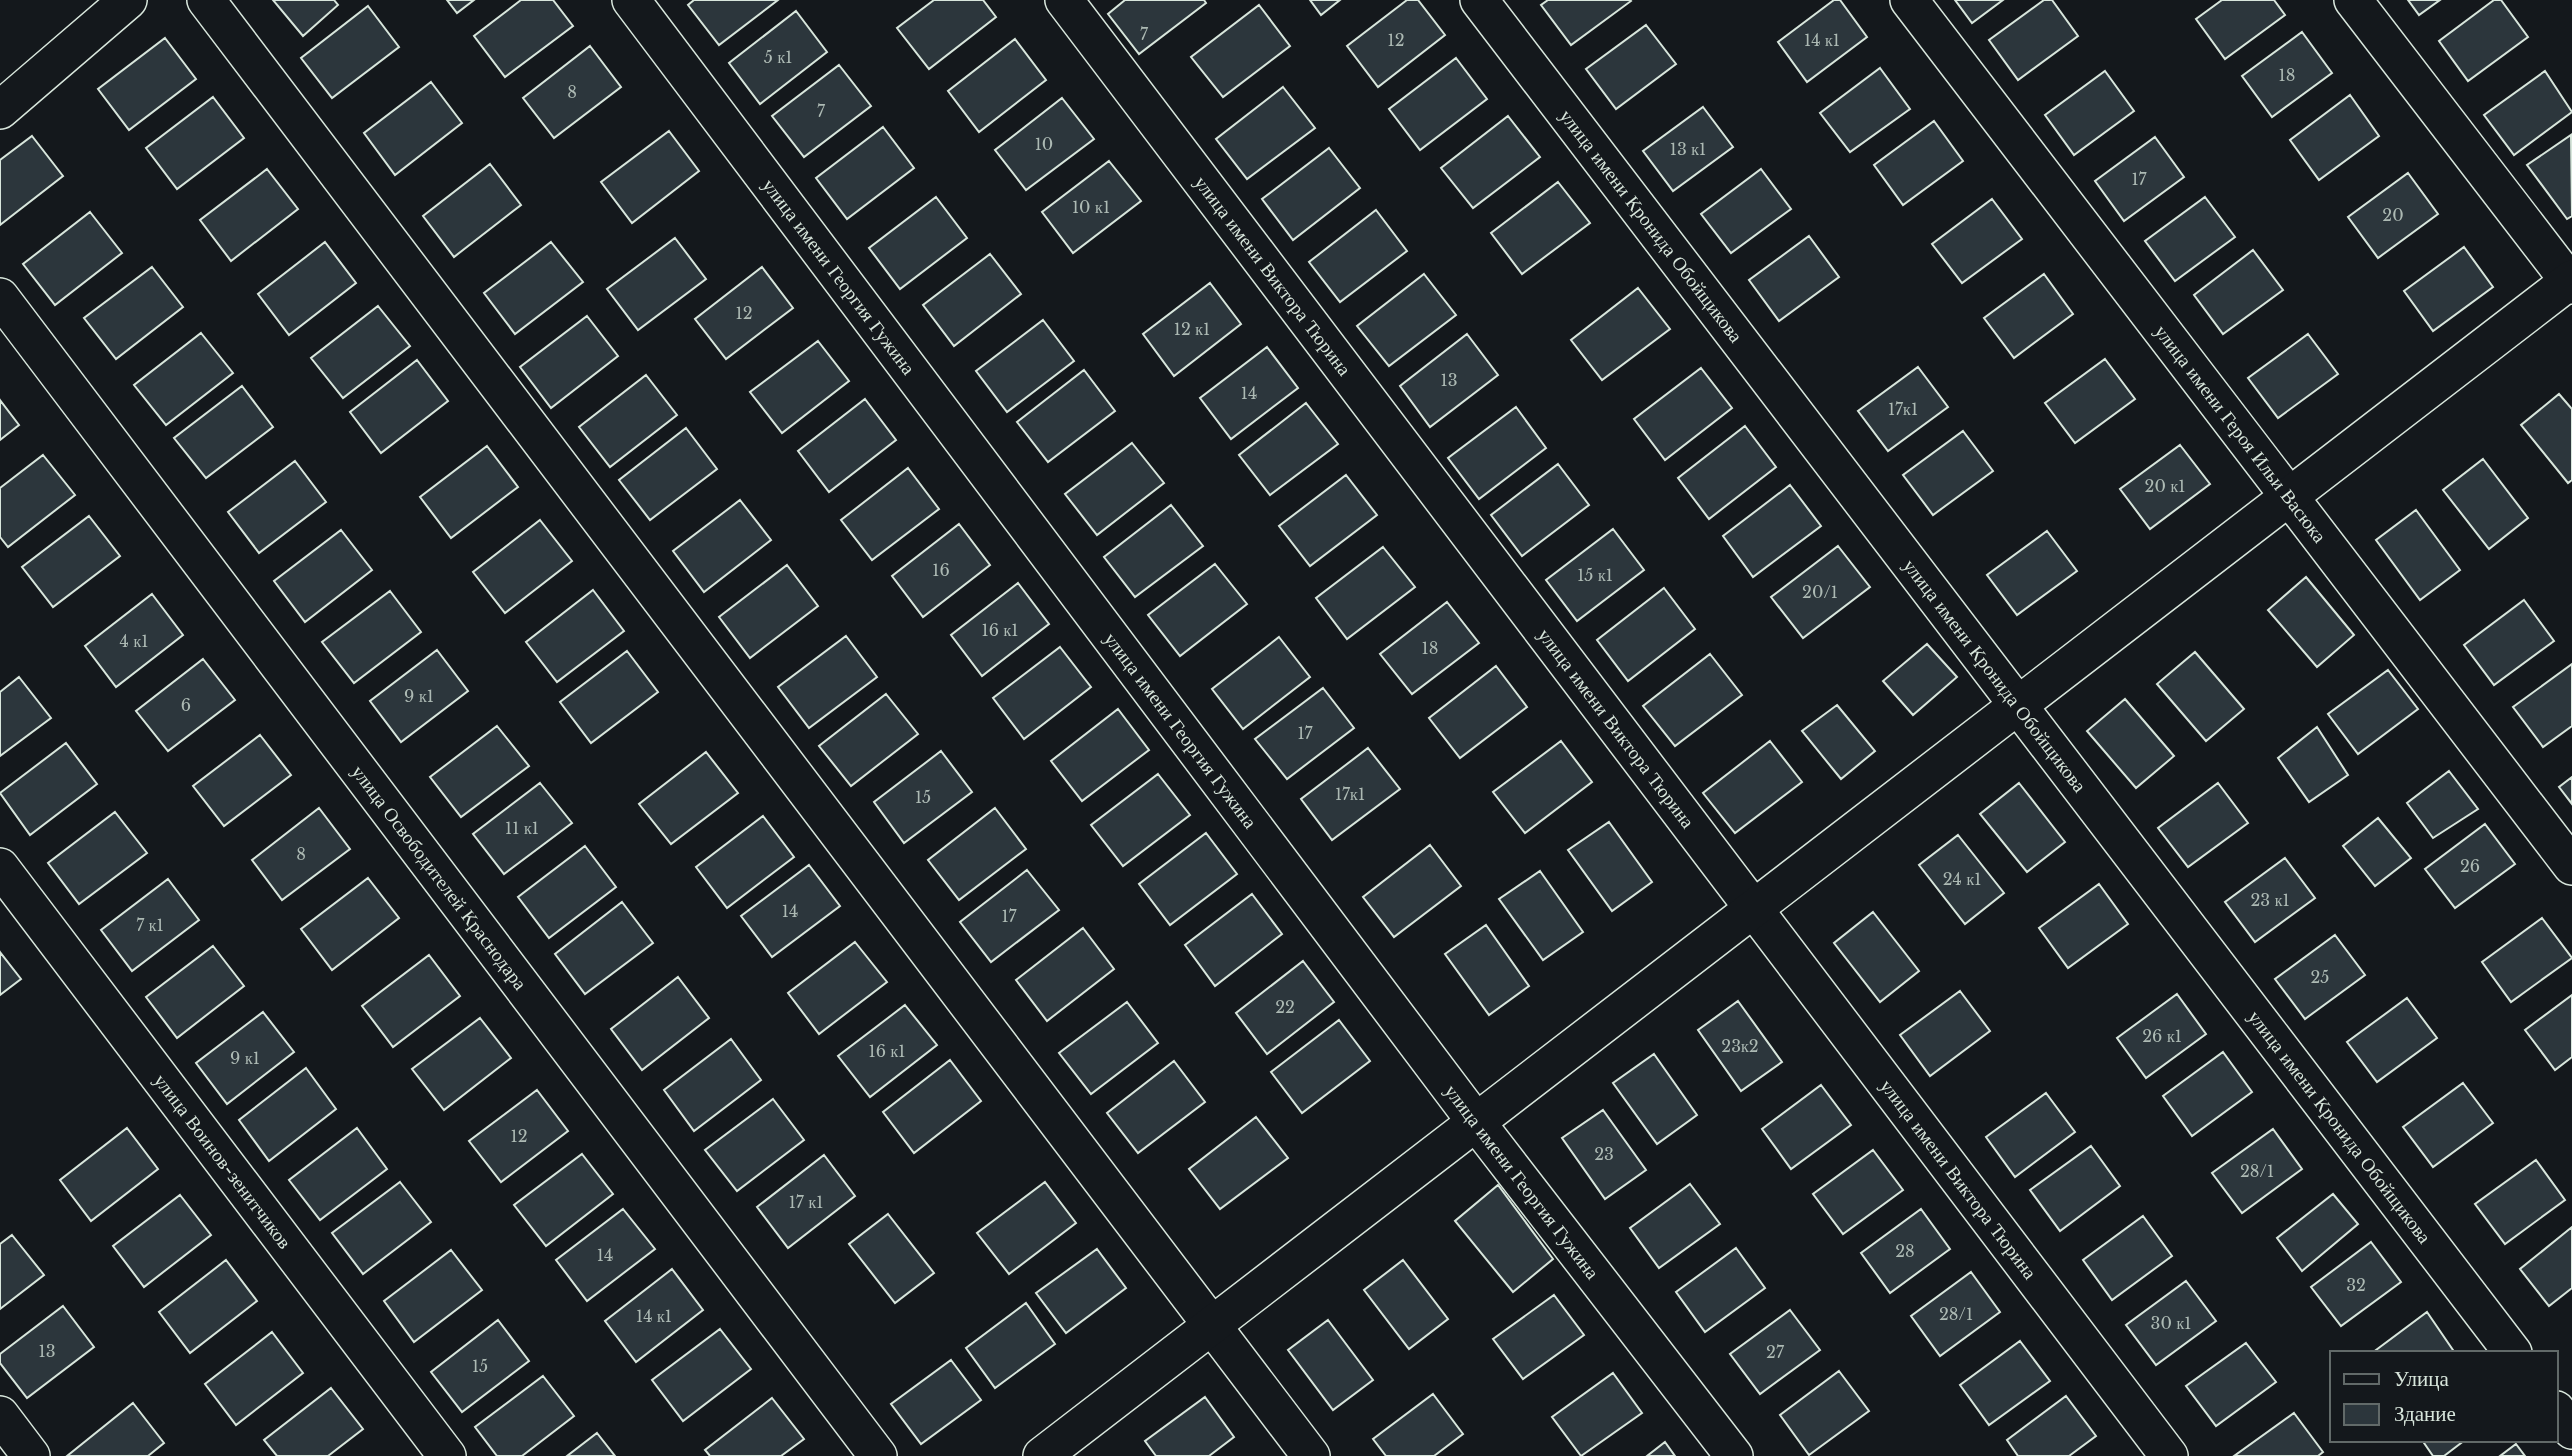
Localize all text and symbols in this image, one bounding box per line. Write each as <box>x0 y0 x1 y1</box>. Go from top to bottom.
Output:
house number: 7 <box>1140 24 1149 44</box>
house number: 12 <box>1388 30 1405 50</box>
house number: 14 к1 <box>1804 30 1840 50</box>
house number: 5 к1 <box>764 47 792 67</box>
house number: 18 <box>2279 65 2295 85</box>
house number: 8 <box>567 82 577 102</box>
house number: 7 <box>817 101 826 121</box>
street label: улица имени Кронида Обойщикова <box>1555 105 1748 347</box>
house number: 10 <box>1035 134 1053 154</box>
house number: 13 к1 <box>1670 139 1706 159</box>
house number: 17 <box>2131 169 2148 189</box>
street label: улица имени Виктора Тюрина <box>1190 171 1357 381</box>
street label: улица имени Георгия Гужина <box>758 174 921 379</box>
house number: 10 к1 <box>1072 197 1110 217</box>
house number: 20 <box>2382 205 2404 225</box>
house number: 12 <box>736 303 753 323</box>
house number: 12 к1 <box>1174 319 1210 339</box>
street label: улица имени Героя Ильи Васюка <box>2150 320 2332 548</box>
house number: 13 <box>1441 370 1458 390</box>
house number: 14 <box>1241 383 1257 403</box>
house number: 17к1 <box>1888 399 1918 419</box>
house number: 20 к1 <box>2145 476 2185 496</box>
street label: улица имени Кронида Обойщикова <box>1899 554 2092 797</box>
house number: 16 <box>932 560 950 580</box>
house number: 15 к1 <box>1577 565 1613 585</box>
house number: 20/1 <box>1802 582 1838 602</box>
house number: 16 к1 <box>982 620 1018 640</box>
street label: улица имени Виктора Тюрина <box>1533 624 1700 833</box>
street label: улица имени Георгия Гужина <box>1100 628 1262 833</box>
house number: 4 к1 <box>120 631 148 651</box>
house number: 18 <box>1422 638 1438 658</box>
house number: 9 к1 <box>404 686 434 706</box>
house number: 6 <box>181 695 191 715</box>
house number: 17 <box>1297 723 1314 743</box>
street label: улица Освободителей Краснодара <box>347 760 532 995</box>
house number: 17к1 <box>1335 784 1365 804</box>
house number: 15 <box>915 787 931 807</box>
house number: 11 к1 <box>505 818 539 838</box>
house number: 8 <box>296 844 306 864</box>
house number: 26 <box>2460 856 2480 876</box>
house number: 24 к1 <box>1943 869 1981 889</box>
house number: 23 к1 <box>2250 890 2290 910</box>
house number: 14 <box>782 901 798 921</box>
house number: 17 <box>1001 906 1018 926</box>
house number: 7 к1 <box>136 915 164 935</box>
house number: 25 <box>2311 967 2329 987</box>
house number: 22 <box>1275 997 1295 1017</box>
street label: улица имени Кронида Обойщикова <box>2244 1006 2437 1248</box>
house number: 26 к1 <box>2142 1026 2182 1046</box>
house number: 23к2 <box>1721 1036 1759 1056</box>
house number: 16 к1 <box>869 1041 905 1061</box>
house number: 9 к1 <box>230 1048 260 1068</box>
street label: улица Воинов-зенитчиков <box>149 1069 297 1253</box>
street label: улица имени Виктора Тюрина <box>1876 1074 2042 1284</box>
street label: улица имени Георгия Гужина <box>1440 1080 1605 1284</box>
house number: 12 <box>511 1126 528 1146</box>
house number: 23 <box>1594 1144 1614 1164</box>
house number: 28/1 <box>2240 1161 2274 1181</box>
house number: 17 к1 <box>789 1192 823 1212</box>
house number: 28 <box>1895 1241 1915 1261</box>
house number: 14 <box>597 1245 613 1265</box>
house number: 32 <box>2346 1275 2366 1295</box>
house number: 28/1 <box>1939 1304 1973 1324</box>
house number: 14 к1 <box>636 1306 672 1326</box>
house number: 30 к1 <box>2151 1313 2191 1333</box>
house number: 13 <box>39 1341 56 1361</box>
house number: 27 <box>1766 1342 1785 1362</box>
legend <box>2330 1351 2558 1442</box>
house number: 15 <box>472 1356 488 1376</box>
text: Улица <box>2394 1366 2449 1392</box>
text: Здание <box>2394 1401 2456 1427</box>

